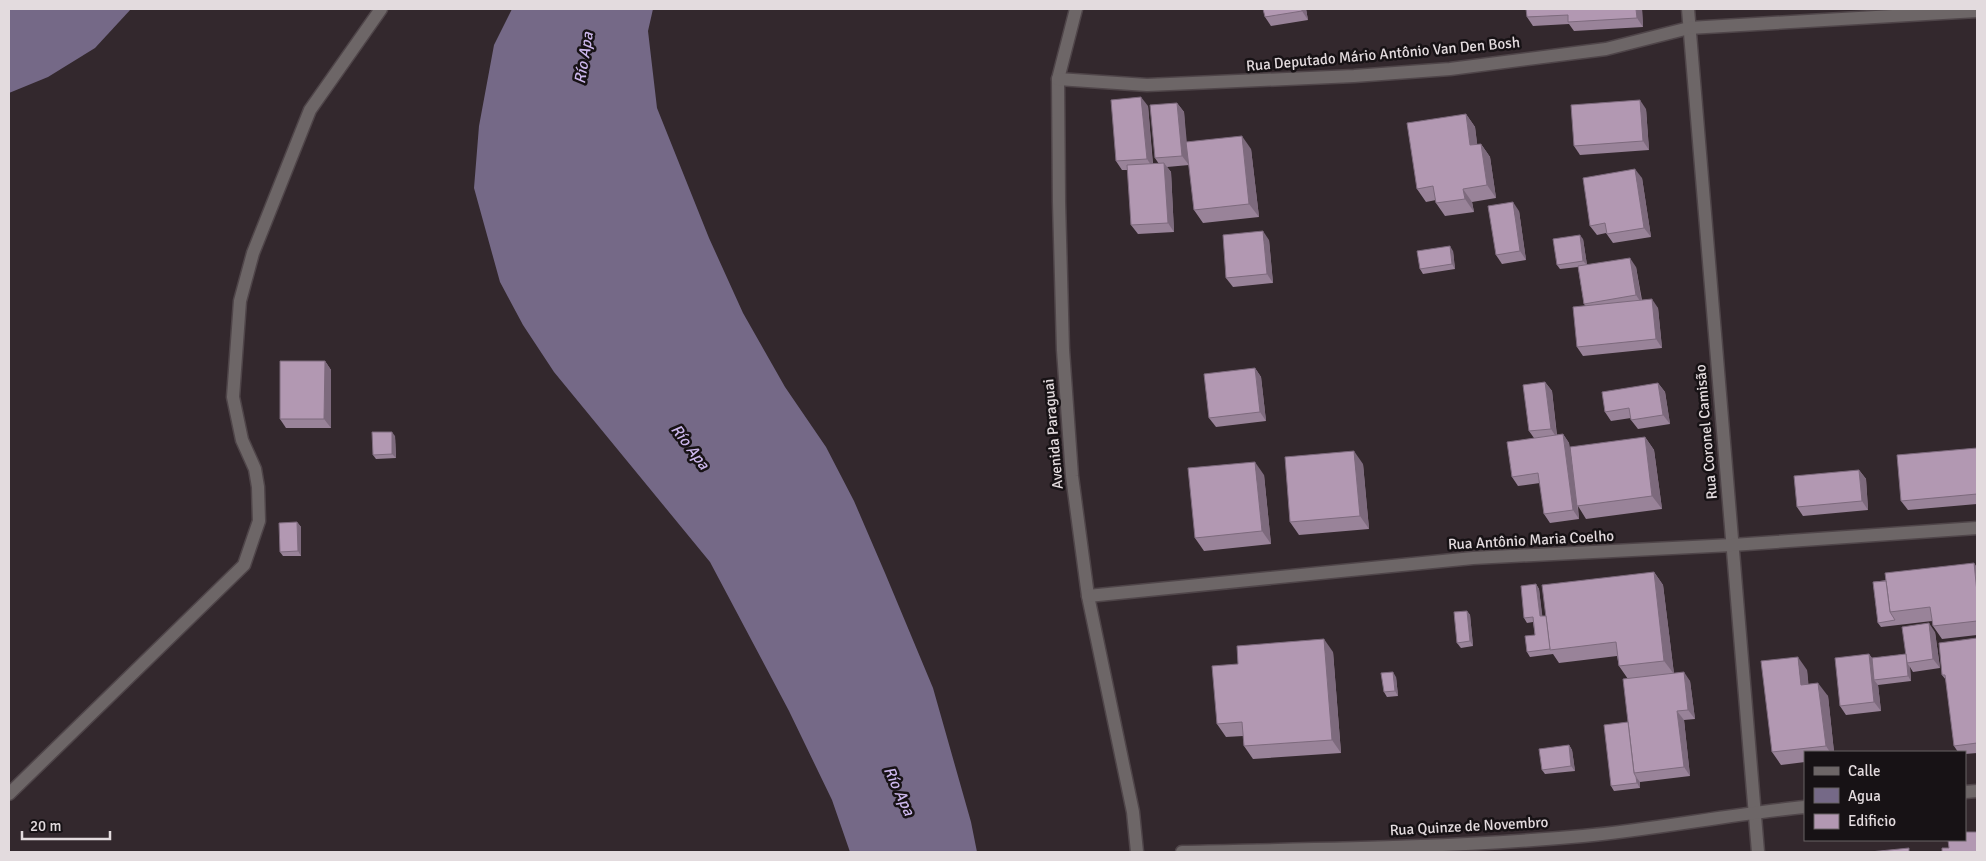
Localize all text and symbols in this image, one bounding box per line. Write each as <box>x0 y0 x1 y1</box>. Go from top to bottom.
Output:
water label: Río Apa <box>570 30 598 85</box>
street label: Rua Deputado Mário Antônio Van Den Bosh <box>1245 33 1521 75</box>
street label: Rua Coronel Camisão <box>1691 364 1721 500</box>
street label: Avenida Paraguai <box>1039 378 1067 490</box>
water label: Río Apa <box>666 420 714 475</box>
street label: Rua Antônio Maria Coelho <box>1447 527 1615 553</box>
legend <box>1804 751 1966 841</box>
text: Calle <box>1848 762 1881 780</box>
water label: Río Apa <box>879 763 919 820</box>
text: Agua <box>1848 787 1881 805</box>
scale bar <box>22 808 110 840</box>
text: Edificio <box>1848 812 1896 830</box>
street label: Rua Quinze de Novembro <box>1389 813 1549 839</box>
text: 20 m <box>30 817 61 835</box>

